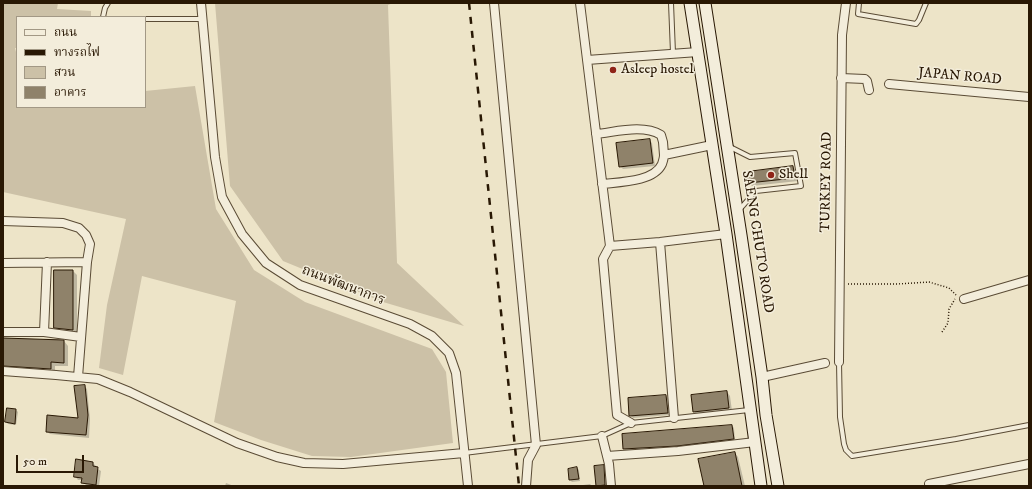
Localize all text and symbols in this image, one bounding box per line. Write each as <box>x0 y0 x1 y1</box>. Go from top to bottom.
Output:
legend <box>16 16 146 108</box>
text: ถนน <box>54 25 77 40</box>
text: ทางรถไฟ <box>54 45 100 60</box>
place label: Asleep hostel <box>621 62 694 78</box>
text: สวน <box>54 65 75 80</box>
marker: Asleep hostel <box>608 65 618 75</box>
street label: JAPAN ROAD <box>918 65 1002 89</box>
text: อาคาร <box>54 85 86 100</box>
street label: TURKEY ROAD <box>818 132 836 232</box>
place label: Shell <box>779 167 808 183</box>
street label: SAENG CHUTO ROAD <box>737 170 777 314</box>
marker: Shell <box>766 170 776 180</box>
street label: ถนนพัฒนาการ <box>299 262 387 310</box>
scale bar <box>18 447 86 473</box>
text: 50 m <box>23 454 47 469</box>

